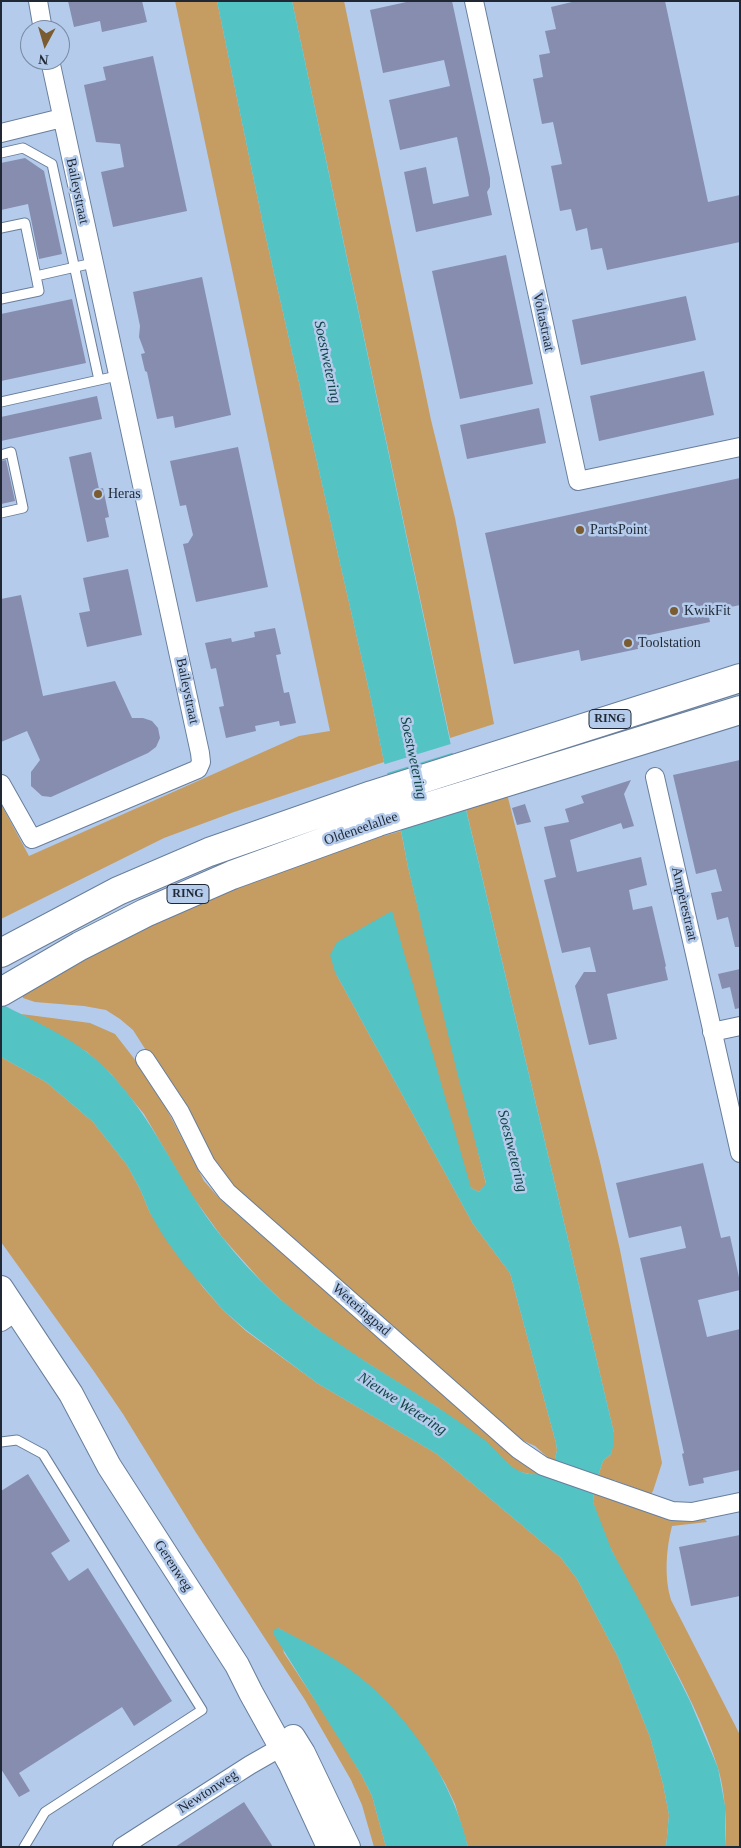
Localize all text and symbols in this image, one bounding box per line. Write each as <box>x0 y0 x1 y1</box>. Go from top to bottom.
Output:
north arrow <box>20 20 70 70</box>
text: N <box>38 51 49 67</box>
street label: Baileystraat <box>62 157 92 225</box>
street label: Voltastraat <box>529 291 557 353</box>
water label: Soestwetering <box>309 319 345 405</box>
place label: Heras <box>108 486 141 502</box>
marker: Heras <box>92 488 104 500</box>
place label: PartsPoint <box>590 522 648 538</box>
marker: PartsPoint <box>574 524 586 536</box>
place label: KwikFit <box>684 603 731 619</box>
marker: KwikFit <box>668 605 680 617</box>
place label: Toolstation <box>638 635 701 651</box>
marker: Toolstation <box>622 637 634 649</box>
street label: Baileystraat <box>172 657 202 725</box>
road number: RING <box>589 710 631 729</box>
water label: Soestwetering <box>395 715 431 801</box>
street label: Oldeneelallee <box>322 809 400 849</box>
street label: Ampèrestraat <box>667 865 701 943</box>
road number: RING <box>167 884 209 904</box>
water label: Soestwetering <box>493 1108 531 1194</box>
street label: Weteringpad <box>329 1280 393 1340</box>
water label: Nieuwe Wetering <box>354 1369 450 1439</box>
street label: Gerenweg <box>150 1537 196 1595</box>
street label: Newtonweg <box>175 1767 241 1817</box>

